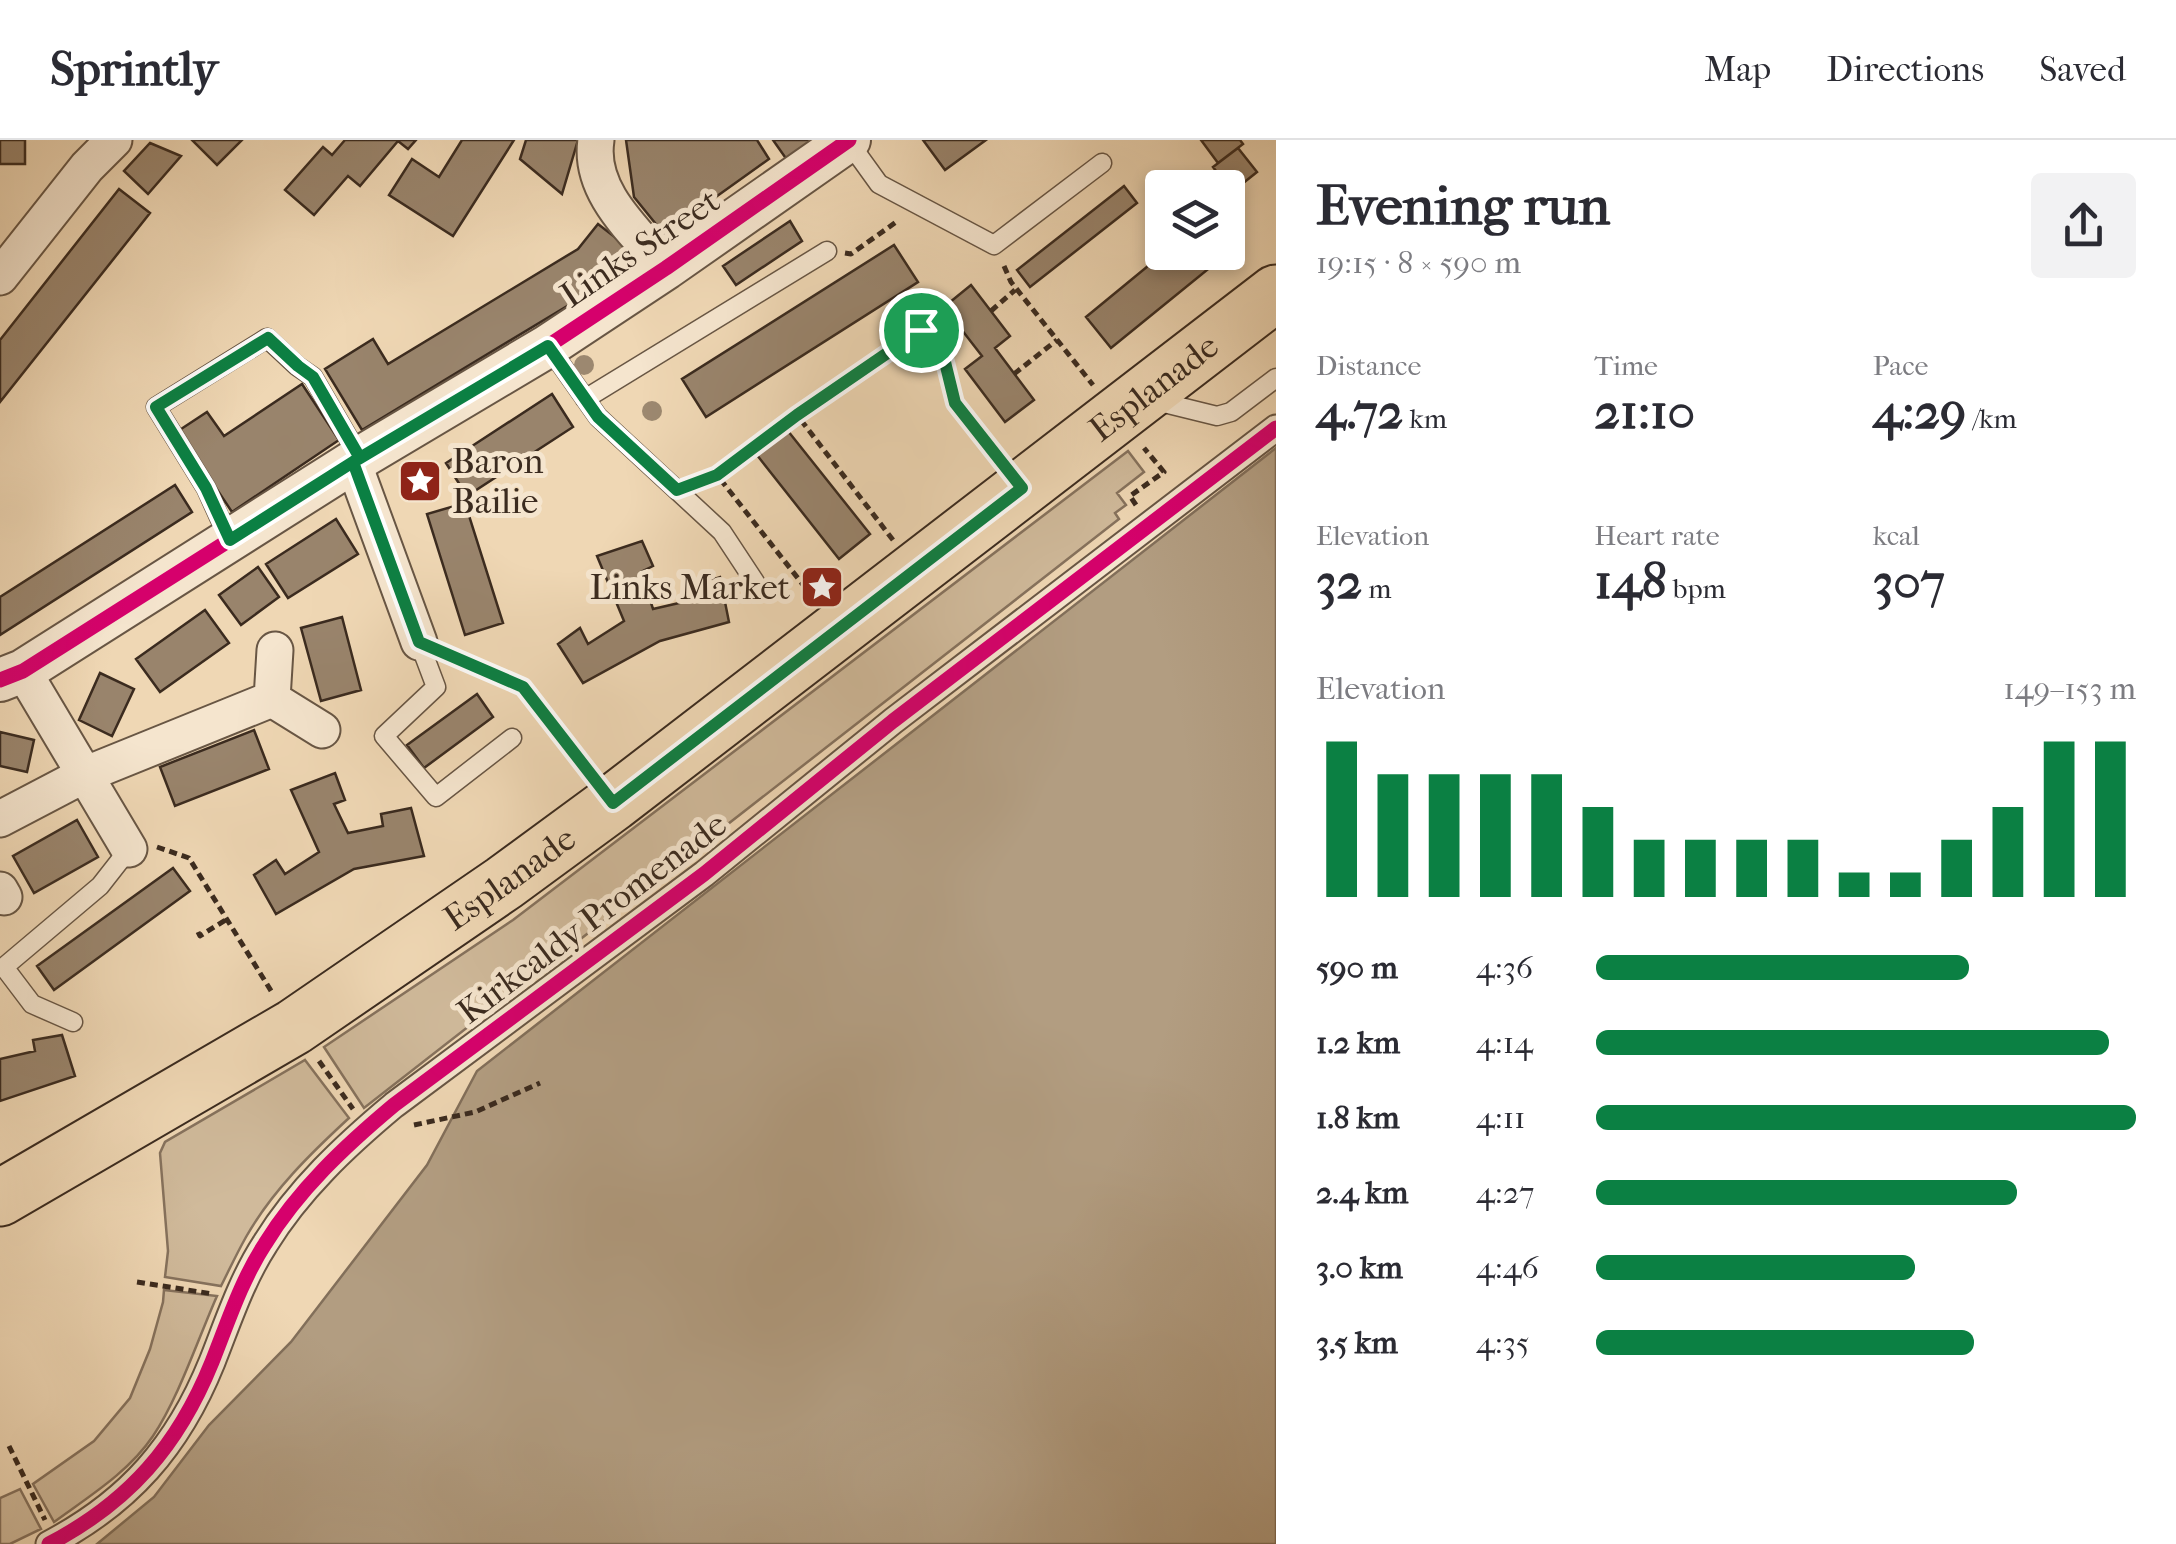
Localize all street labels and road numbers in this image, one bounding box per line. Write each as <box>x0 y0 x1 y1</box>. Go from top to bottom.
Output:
street label: Links Street <box>553 180 727 316</box>
street label: Esplanade <box>1081 325 1226 450</box>
street label: Kirkcaldy Promenade <box>449 803 735 1033</box>
street label: Esplanade <box>436 817 583 939</box>

